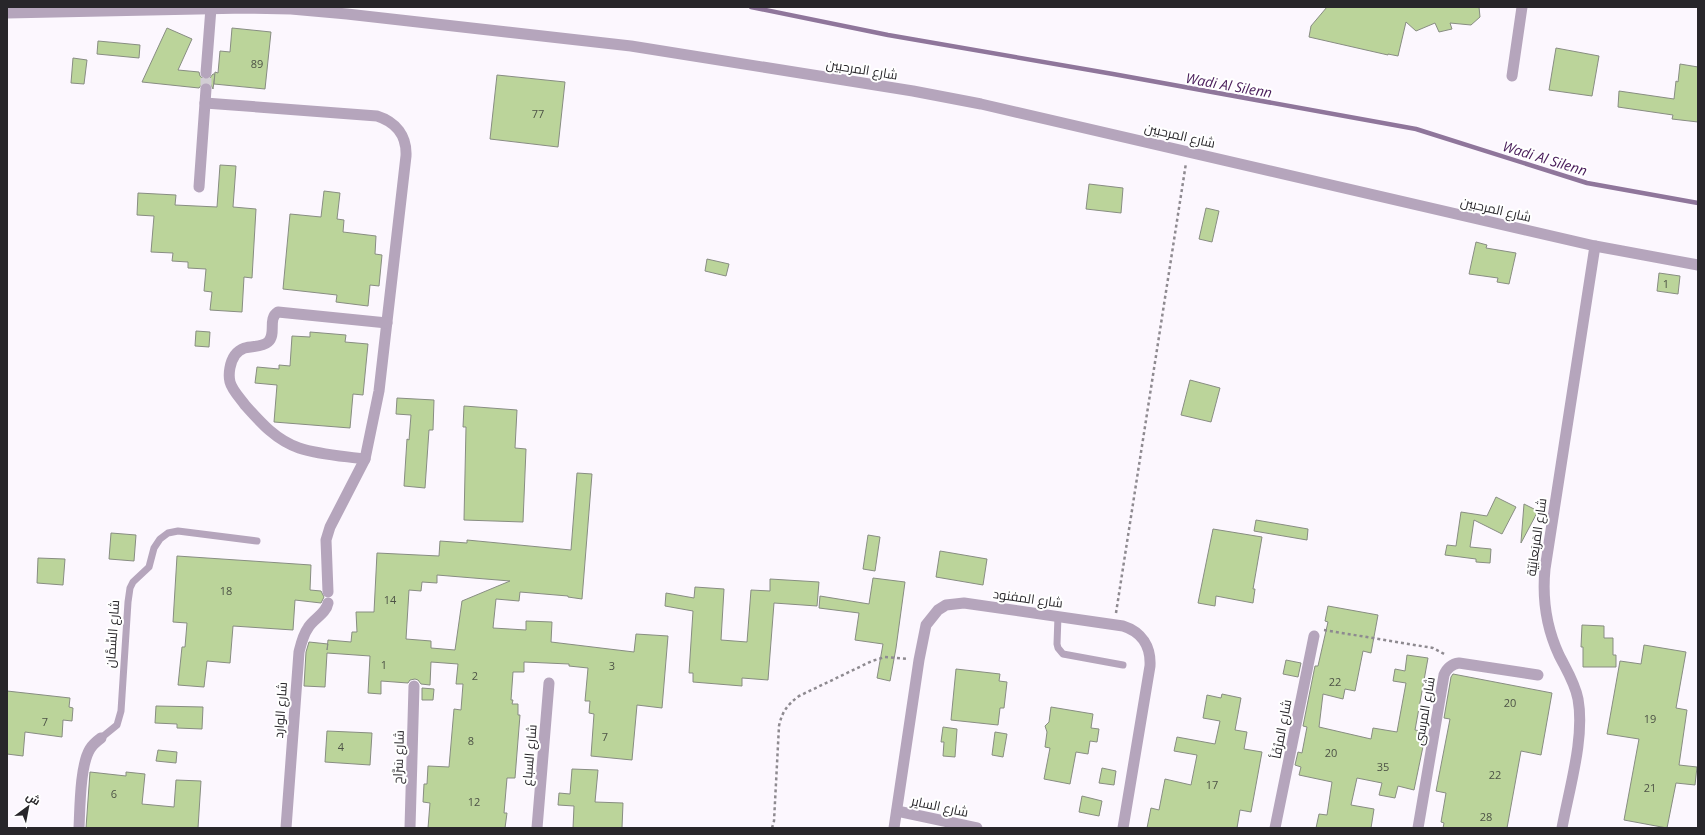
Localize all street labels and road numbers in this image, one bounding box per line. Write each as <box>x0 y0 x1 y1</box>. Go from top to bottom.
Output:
street label: شارع المرحبين <box>825 54 899 84</box>
street label: شارع المرحبين <box>1143 118 1217 152</box>
street label: شارع المرحبين <box>1459 192 1533 226</box>
street label: شارع المَربَعانِيّة <box>1522 497 1550 577</box>
street label: شارع المفنود <box>992 584 1064 612</box>
street label: شارع السِّمَّان <box>101 599 123 669</box>
street label: شارع المرسى <box>1409 675 1439 747</box>
street label: شارع الوارد <box>269 681 291 739</box>
street label: شارع المرْفَأ <box>1266 698 1296 760</box>
street label: شارع السباع <box>517 724 541 786</box>
street label: شارع سَرَّاح <box>388 730 408 784</box>
street label: شارع الساير <box>909 791 970 821</box>

